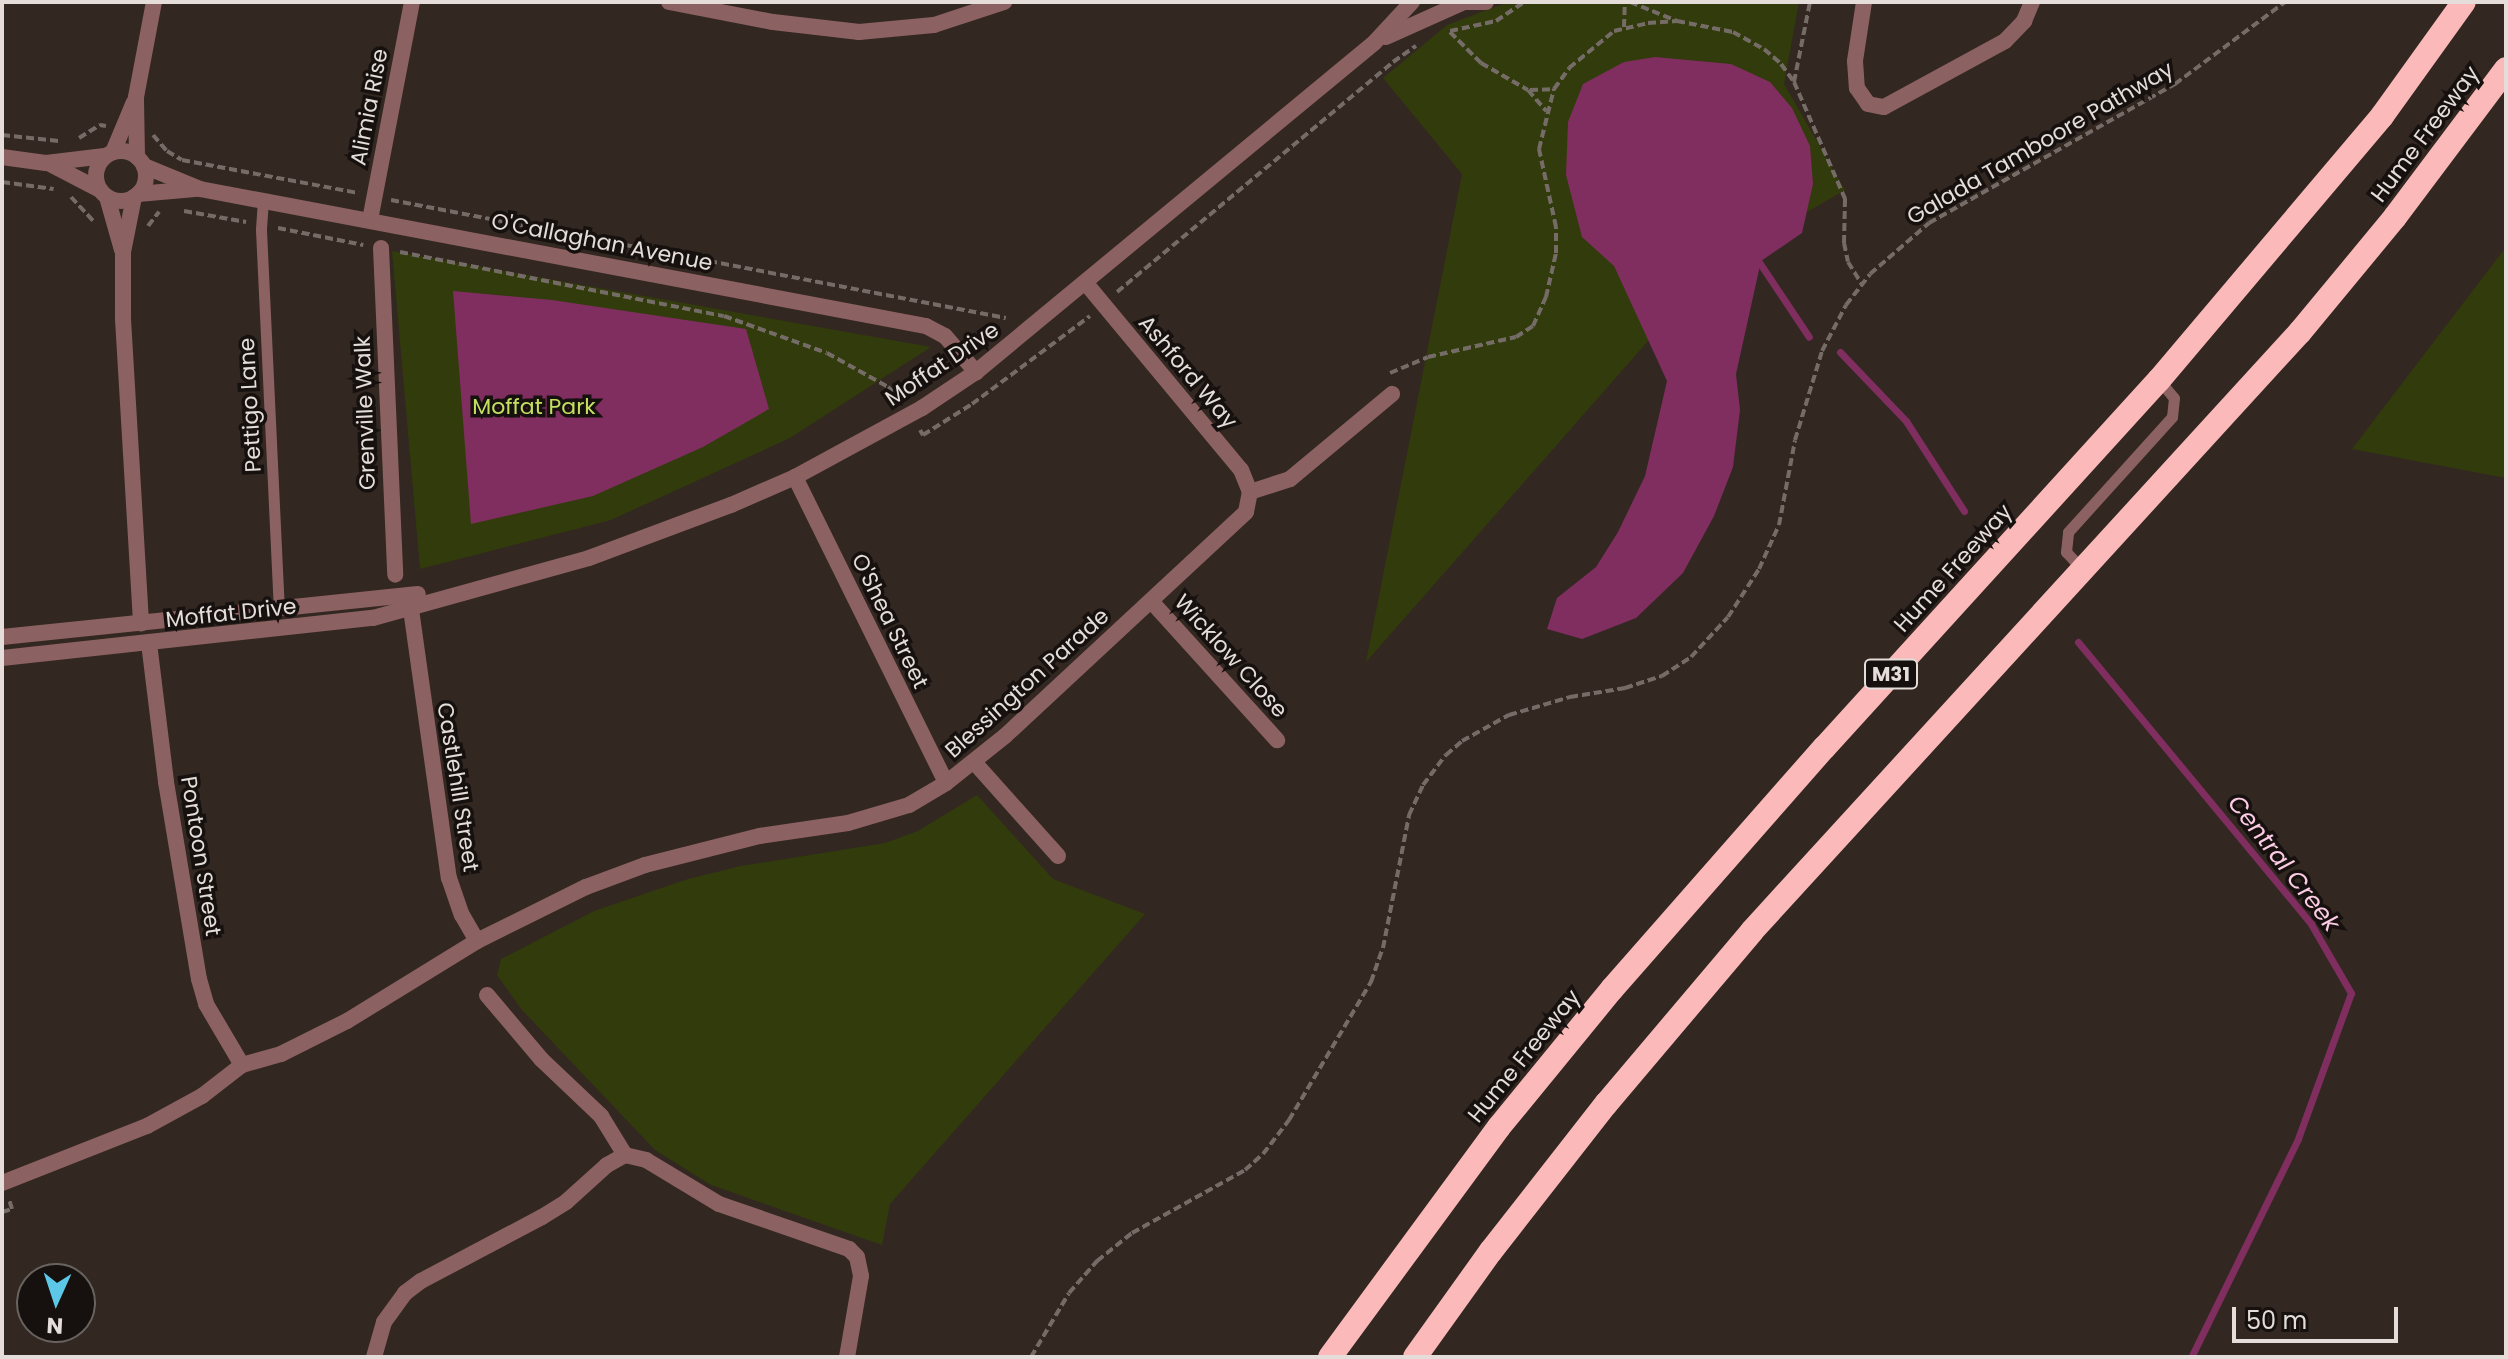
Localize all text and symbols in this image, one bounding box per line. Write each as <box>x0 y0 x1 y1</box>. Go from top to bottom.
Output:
street label: Alimia Rise <box>345 46 393 168</box>
street label: Galada Tamboore Pathway <box>1902 56 2178 230</box>
street label: Hume Freeway <box>2365 61 2485 207</box>
street label: O'Callaghan Avenue <box>489 208 715 276</box>
street label: Ashford Way <box>1133 310 1243 434</box>
street label: Moffat Drive <box>880 316 1004 412</box>
street label: Grenville Walk <box>349 335 381 491</box>
street label: Pettigo Lane <box>233 337 267 473</box>
park label: Moffat Park <box>472 394 596 420</box>
street label: Hume Freeway <box>1889 498 2017 638</box>
street label: O'Shea Street <box>846 549 934 693</box>
street label: Wicklow Close <box>1169 589 1293 723</box>
street label: Moffat Drive <box>164 593 298 633</box>
street label: Blessington Parade <box>940 603 1114 763</box>
road number: M31 <box>1863 658 1919 690</box>
street label: Castlehill Street <box>432 700 484 874</box>
street label: Pontoon Street <box>175 774 227 938</box>
water label: Central Creek <box>2222 789 2346 937</box>
street label: Hume Freeway <box>1462 984 1586 1128</box>
north arrow <box>16 1263 96 1343</box>
scale bar <box>2236 1291 2402 1341</box>
text: 50 m <box>2246 1304 2307 1337</box>
text: N <box>46 1310 64 1341</box>

